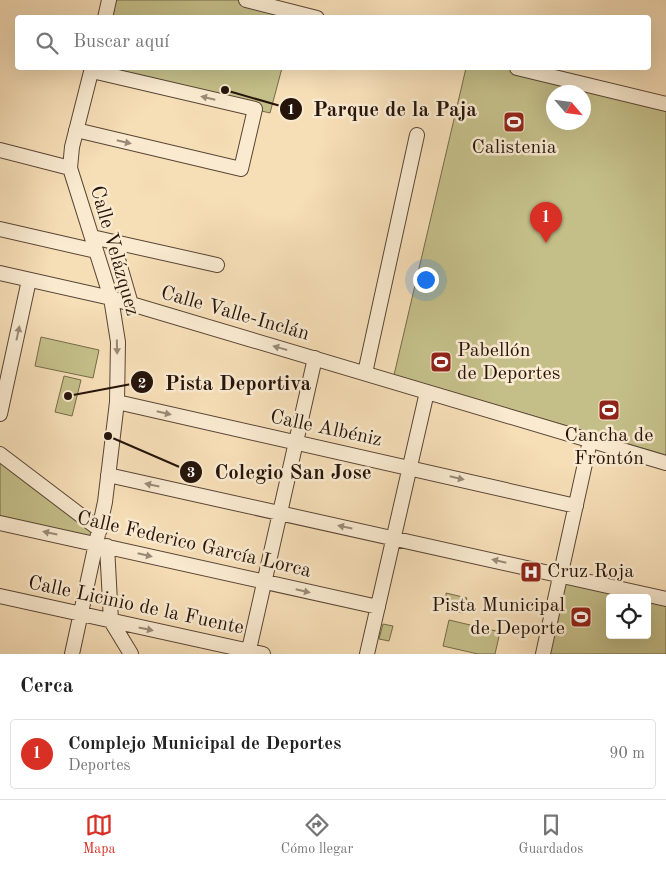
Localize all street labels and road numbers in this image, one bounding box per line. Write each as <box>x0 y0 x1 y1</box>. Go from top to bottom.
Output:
street label: Calle Velázquez <box>86 184 142 318</box>
street label: Calle Valle-Inclán <box>158 283 312 345</box>
street label: Calle Albéniz <box>268 407 384 451</box>
street label: Calle Federico García Lorca <box>75 508 313 582</box>
street label: Calle Licinio de la Fuente <box>26 573 246 639</box>

